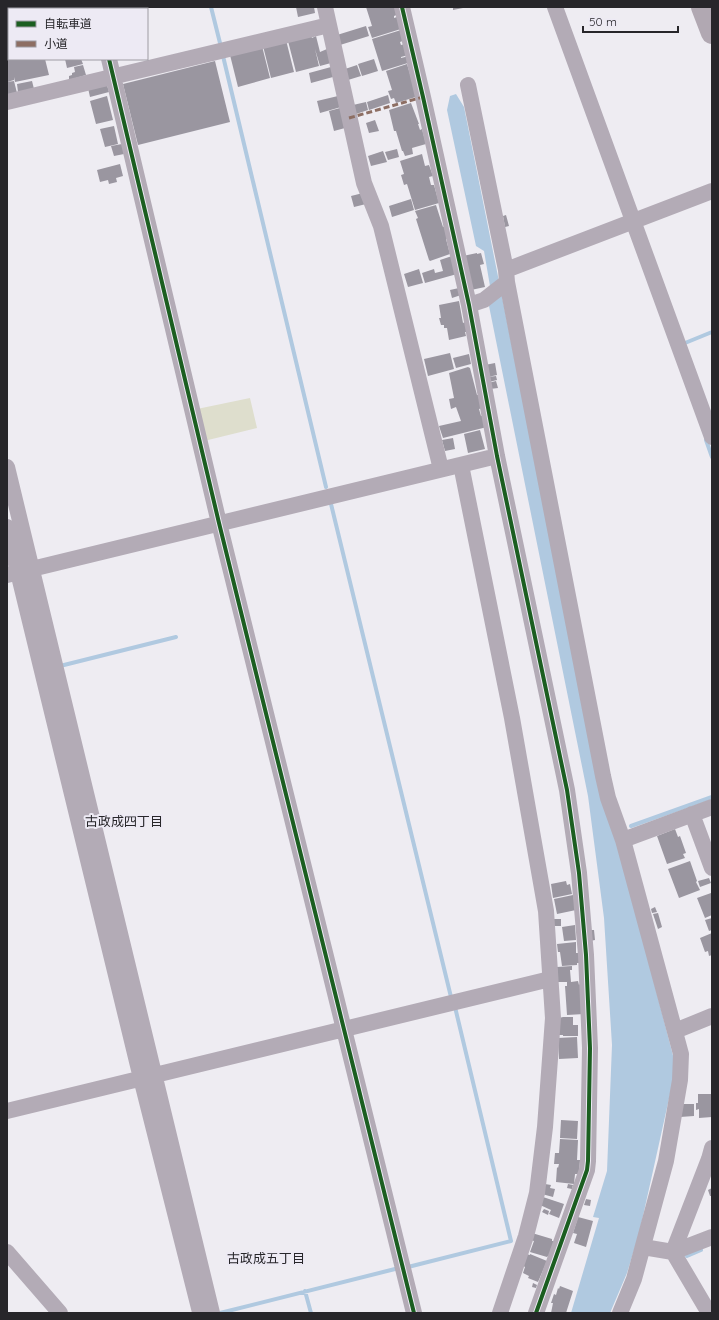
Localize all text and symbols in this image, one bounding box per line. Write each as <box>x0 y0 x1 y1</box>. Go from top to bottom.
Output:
legend <box>8 8 148 60</box>
scale bar <box>583 8 678 34</box>
text: 50 m <box>589 14 617 29</box>
text: 自転車道 <box>44 16 92 31</box>
text: 小道 <box>44 36 68 51</box>
district label: 古政成四丁目 <box>85 813 163 829</box>
district label: 古政成五丁目 <box>227 1250 305 1266</box>

